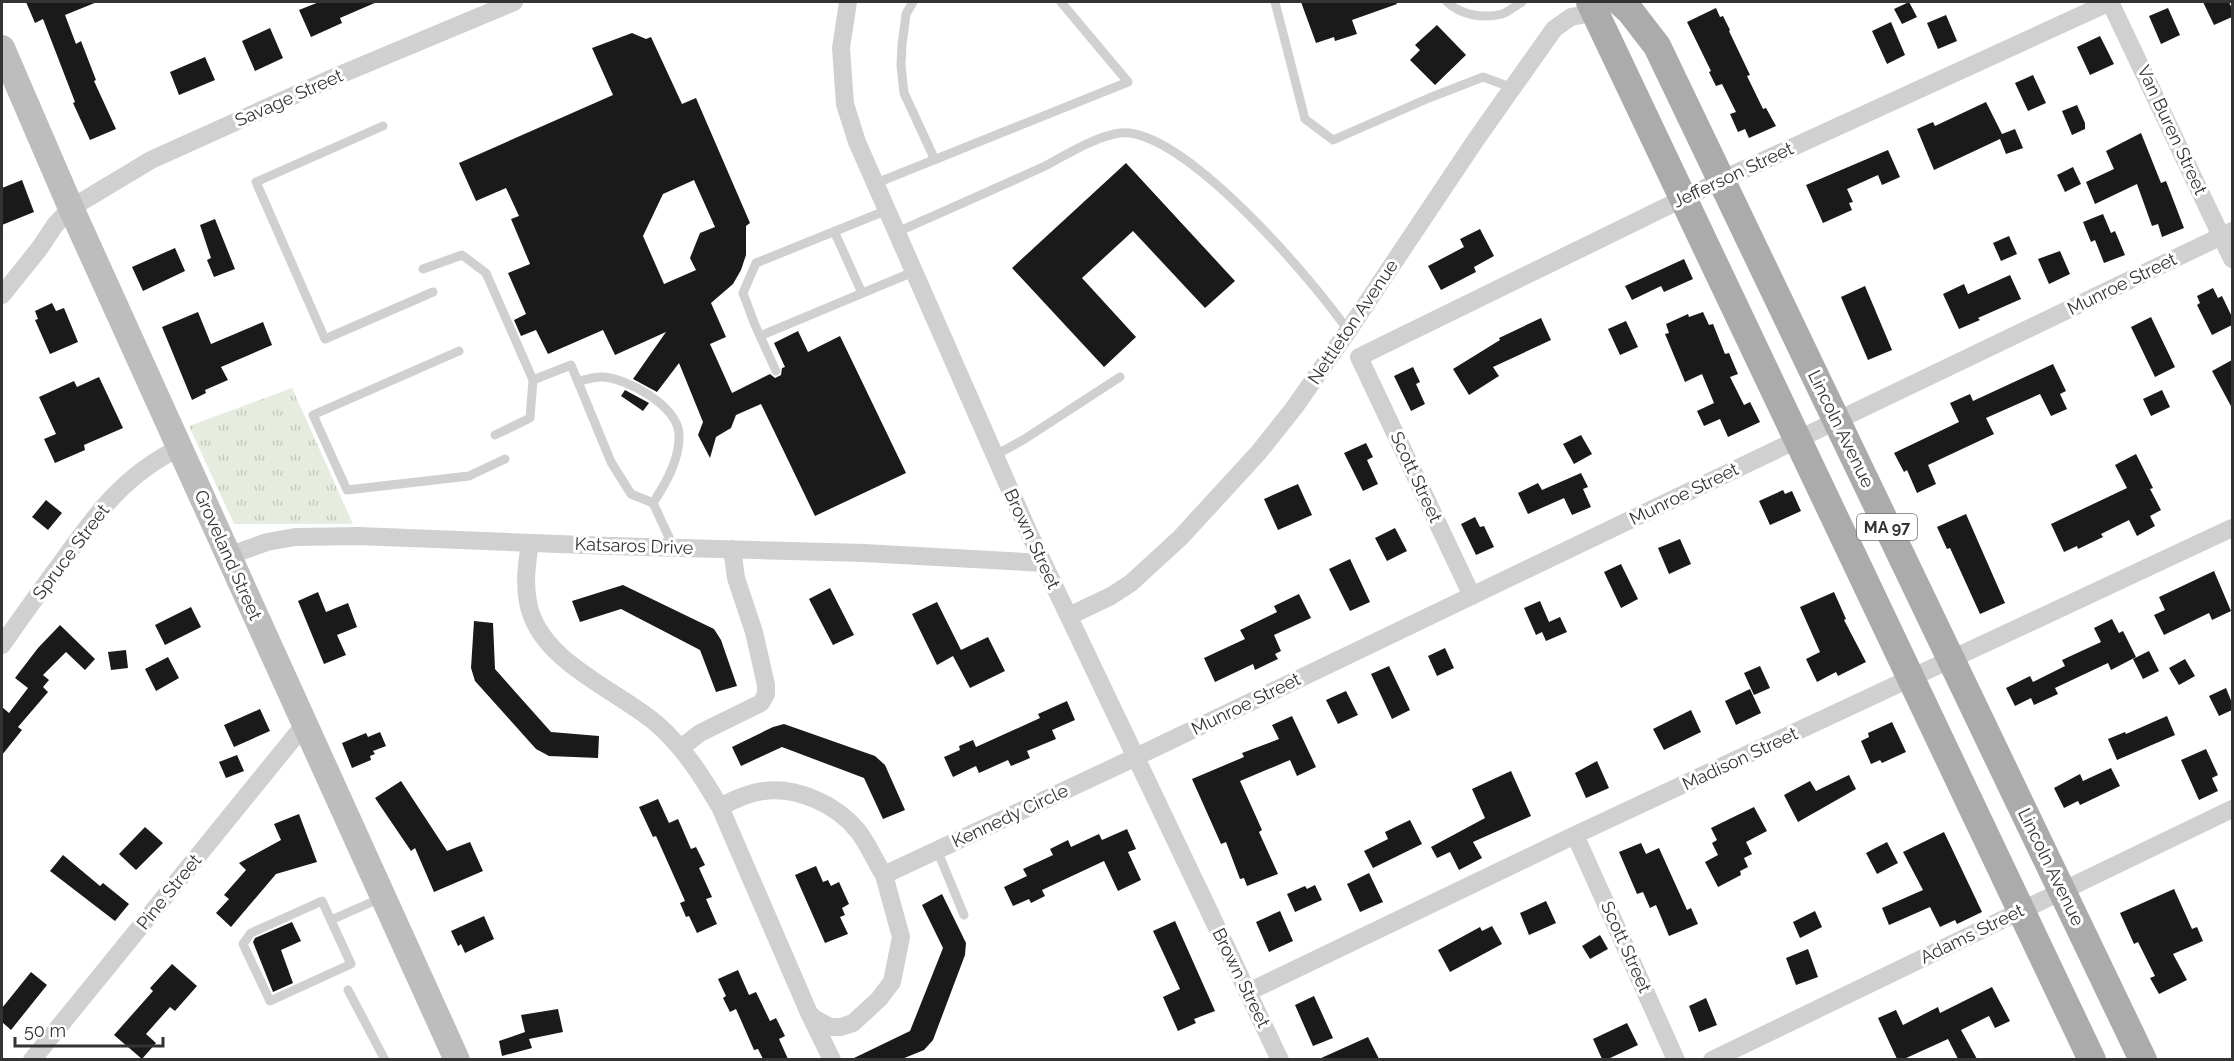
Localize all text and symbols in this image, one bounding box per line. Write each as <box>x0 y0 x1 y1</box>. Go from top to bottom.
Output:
street label: Van Buren Street <box>2133 62 2212 198</box>
street label: Savage Street <box>232 64 346 131</box>
street label: Jefferson Street <box>1669 137 1796 212</box>
street label: Munroe Street <box>2064 248 2180 319</box>
street label: Nettleton Avenue <box>1303 255 1402 388</box>
street label: Lincoln Avenue <box>1804 367 1879 491</box>
street label: Scott Street <box>1386 428 1447 526</box>
street label: Munroe Street <box>1626 458 1742 529</box>
street label: Brown Street <box>1000 485 1065 592</box>
street label: Groveland Street <box>190 487 267 623</box>
street label: Spruce Street <box>28 500 113 604</box>
road number: MA 97 <box>1857 514 1917 540</box>
street label: Katsaros Drive <box>574 533 694 558</box>
street label: Munroe Street <box>1188 668 1304 739</box>
street label: Madison Street <box>1679 723 1801 794</box>
street label: Kennedy Circle <box>948 779 1072 852</box>
street label: Lincoln Avenue <box>2014 805 2089 929</box>
street label: Pine Street <box>132 850 205 934</box>
street label: Scott Street <box>1597 898 1656 996</box>
street label: Adams Street <box>1917 899 2027 968</box>
street label: Brown Street <box>1208 925 1275 1031</box>
scale bar <box>15 1010 164 1048</box>
text: 50 m <box>24 1020 66 1041</box>

